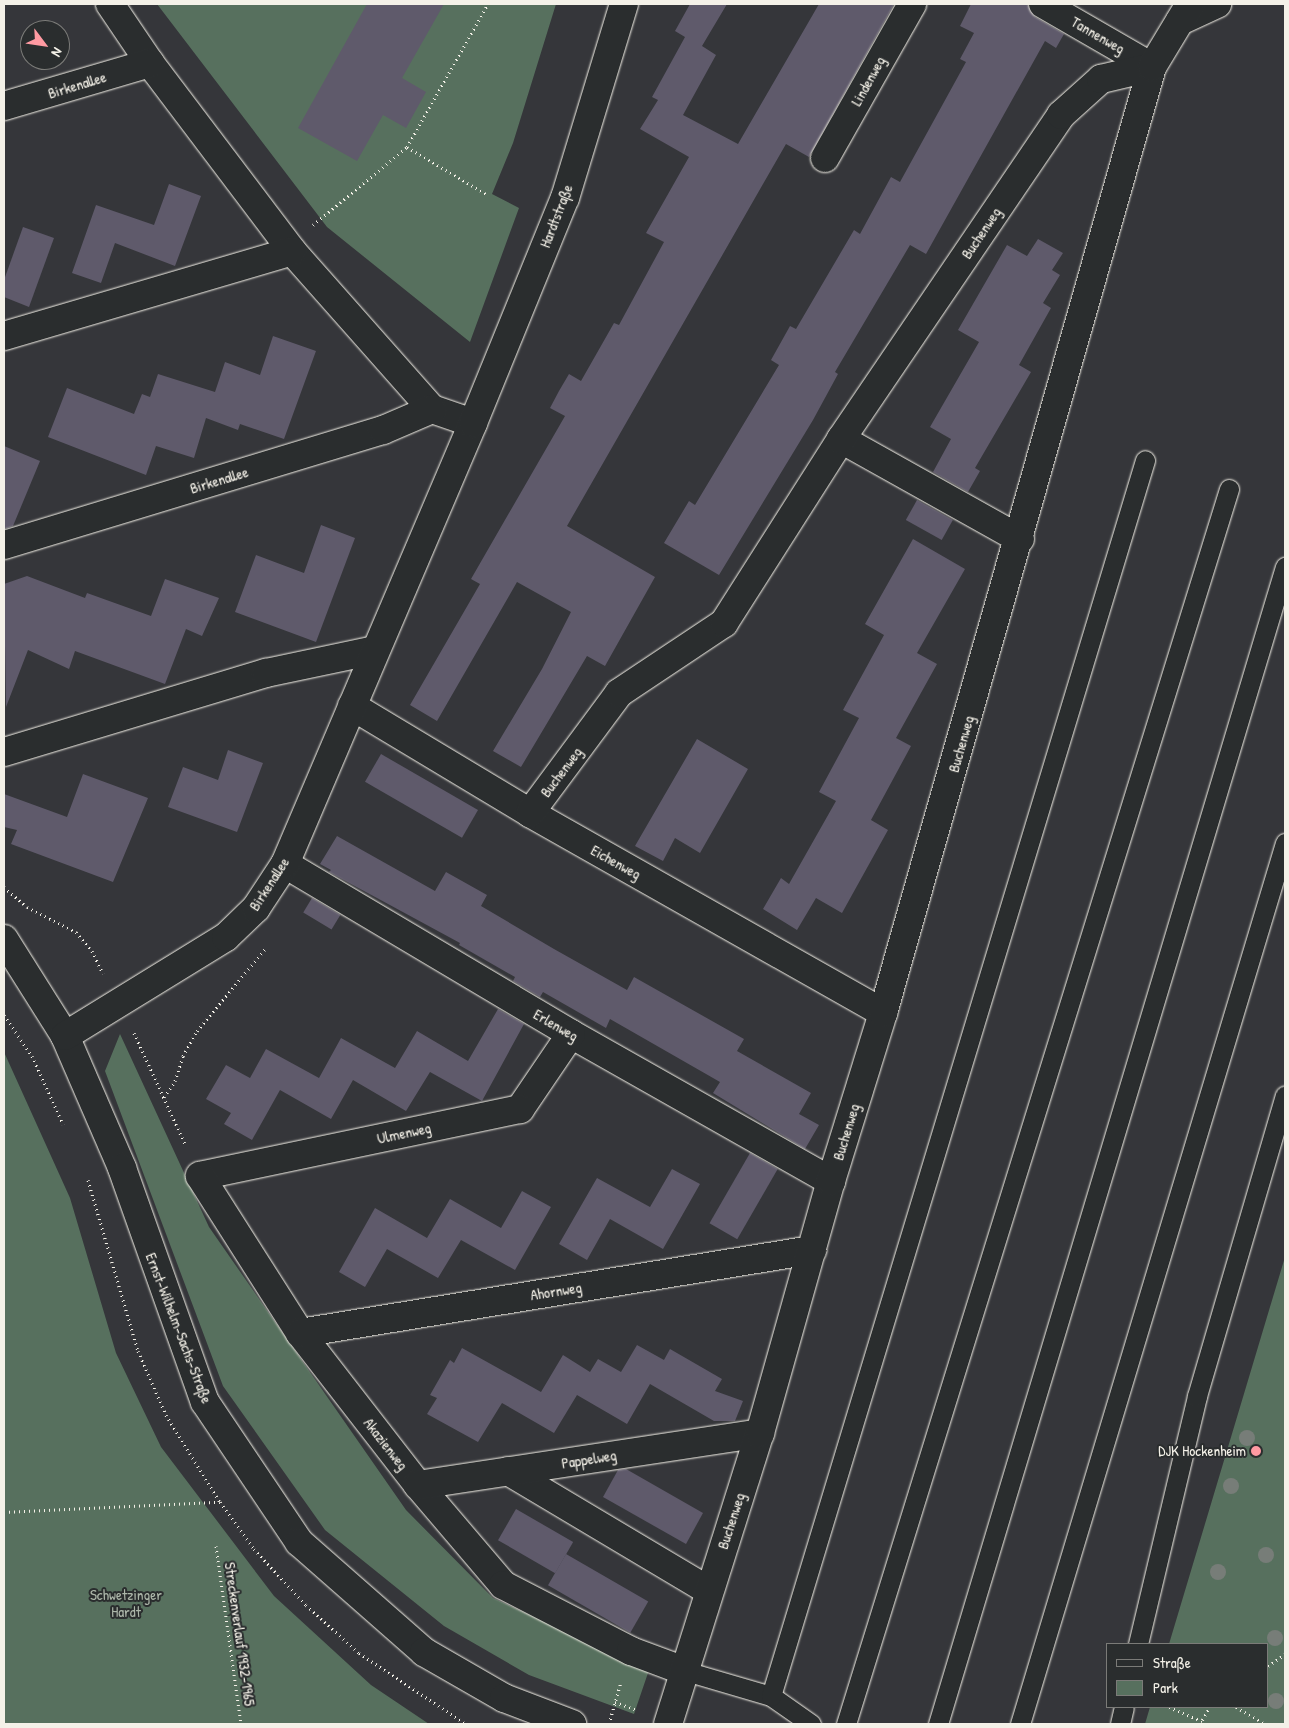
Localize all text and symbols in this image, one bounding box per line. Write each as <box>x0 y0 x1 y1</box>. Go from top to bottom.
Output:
street label: Tannenweg <box>1068 13 1128 57</box>
north arrow <box>20 20 70 70</box>
text: N <box>47 44 67 61</box>
street label: Lindenweg <box>847 53 889 109</box>
street label: Birkenallee <box>46 68 108 102</box>
street label: Hardtstraße <box>536 182 576 250</box>
street label: Buchenweg <box>957 204 1005 262</box>
street label: Birkenallee <box>188 463 250 497</box>
street label: Buchenweg <box>944 714 978 774</box>
street label: Buchenweg <box>536 743 586 801</box>
street label: Eichenweg <box>588 841 644 883</box>
street label: Birkenallee <box>245 854 293 914</box>
street label: Erlenweg <box>530 1005 582 1045</box>
street label: Buchenweg <box>829 1102 863 1162</box>
street label: Ulmenweg <box>375 1119 433 1147</box>
street label: Ernst-Wilhelm-Sachs-Straße <box>142 1250 216 1406</box>
street label: Ahornweg <box>529 1278 583 1304</box>
street label: Akazienweg <box>360 1414 412 1474</box>
place label: DJK Hockenheim <box>1158 1442 1246 1460</box>
marker: DJK Hockenheim <box>1250 1445 1262 1457</box>
street label: Pappelweg <box>560 1446 618 1472</box>
street label: Buchenweg <box>713 1491 749 1551</box>
street label: Streckenverlauf 1932-1965 <box>221 1561 259 1707</box>
park label: Schwetzinger Hardt <box>90 1585 162 1620</box>
legend <box>1106 1643 1269 1708</box>
text: Straße <box>1153 1652 1191 1673</box>
text: Park <box>1153 1677 1178 1698</box>

